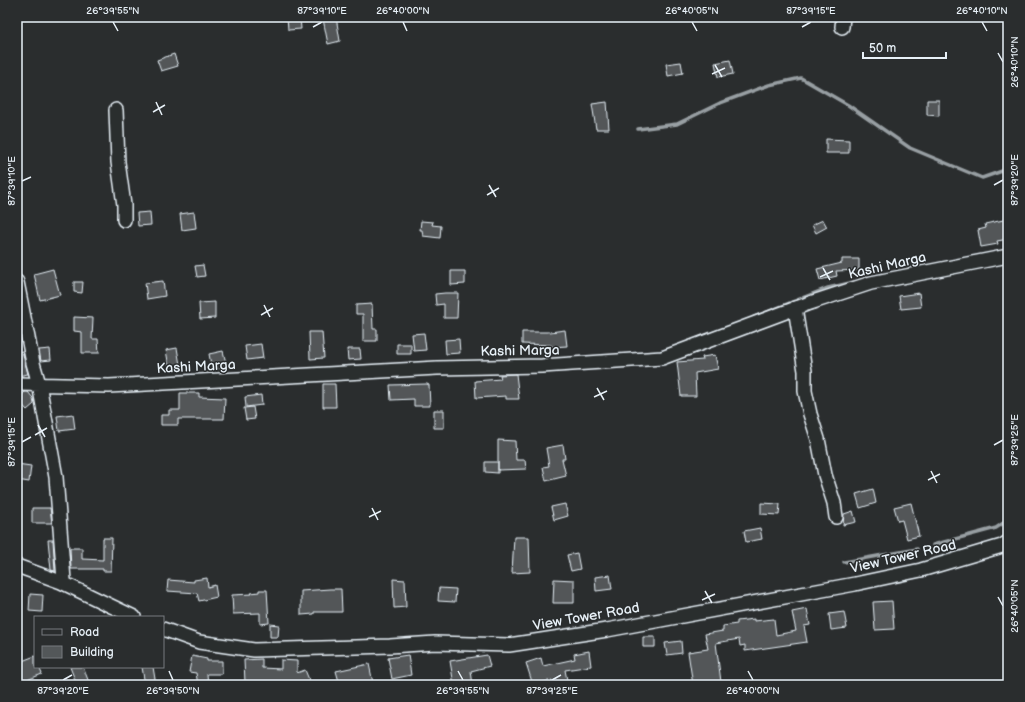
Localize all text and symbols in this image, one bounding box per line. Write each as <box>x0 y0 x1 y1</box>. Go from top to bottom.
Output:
text: 26°39'55"N <box>86 5 140 17</box>
text: 87°39'10"E <box>297 5 347 17</box>
text: 26°40'00"N <box>376 5 430 17</box>
text: 26°40'05"N <box>665 5 719 17</box>
text: 87°39'15"E <box>786 5 836 17</box>
text: 26°40'10"N <box>956 5 1008 17</box>
scale bar <box>863 34 946 60</box>
text: 26°40'10"N <box>1009 36 1021 88</box>
text: 50 m <box>869 41 896 56</box>
text: 87°39'20"E <box>1009 154 1021 206</box>
text: 87°39'10"E <box>6 156 18 206</box>
street label: Kashi Marga <box>847 248 928 283</box>
street label: Kashi Marga <box>480 341 560 360</box>
street label: Kashi Marga <box>156 356 236 377</box>
text: 87°39'25"E <box>1009 414 1021 466</box>
text: 87°39'15"E <box>6 417 18 467</box>
street label: View Tower Road <box>849 536 958 577</box>
text: 26°40'05"N <box>1009 579 1021 633</box>
street label: View Tower Road <box>531 599 641 634</box>
legend <box>34 616 164 668</box>
text: Road <box>70 625 99 640</box>
text: Building <box>70 645 114 660</box>
text: 87°39'20"E <box>37 685 89 697</box>
text: 26°39'50"N <box>146 685 200 697</box>
text: 26°39'55"N <box>436 685 490 697</box>
text: 87°39'25"E <box>526 685 578 697</box>
text: 26°40'00"N <box>726 685 780 697</box>

